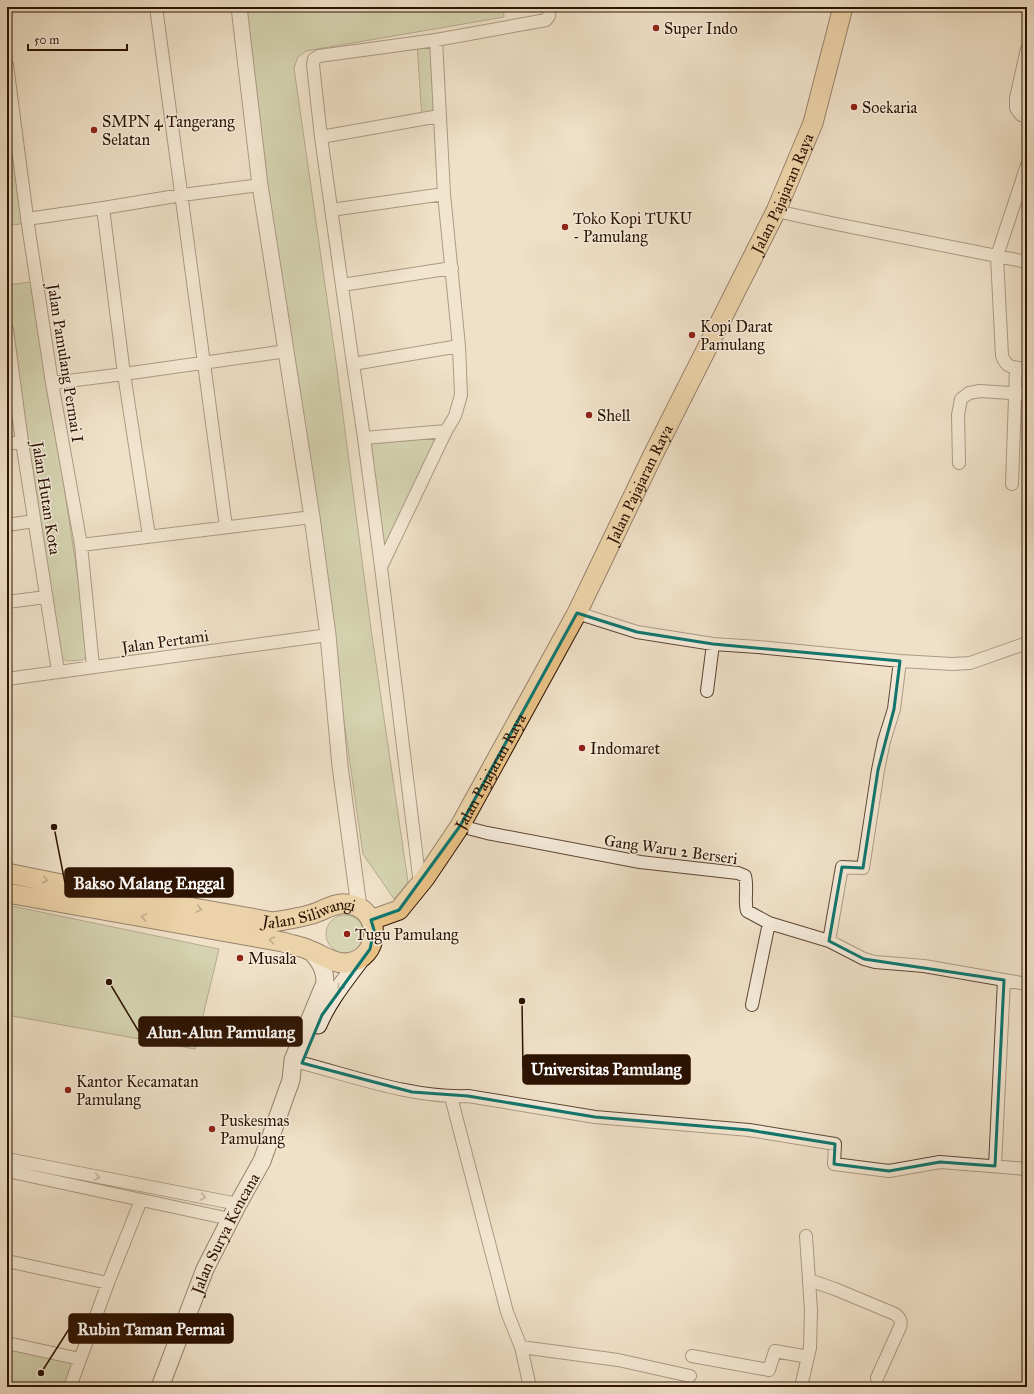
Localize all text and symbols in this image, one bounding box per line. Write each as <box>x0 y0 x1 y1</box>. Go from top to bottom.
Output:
place label: Super Indo <box>664 19 738 38</box>
marker: Super Indo <box>651 23 661 33</box>
scale bar <box>28 26 127 52</box>
text: 50 m <box>34 33 59 47</box>
place label: Soekaria <box>862 98 918 117</box>
marker: Soekaria <box>849 102 859 112</box>
place label: SMPN 4 Tangerang Selatan <box>102 112 235 149</box>
marker: SMPN 4 Tangerang Selatan <box>89 125 99 135</box>
street label: Jalan Pajajaran Raya <box>746 130 818 259</box>
place label: Toko Kopi TUKU - Pamulang <box>573 209 692 247</box>
marker: Toko Kopi TUKU - Pamulang <box>560 222 570 232</box>
street label: Jalan Pamulang Permai I <box>42 280 87 444</box>
place label: Kopi Darat Pamulang <box>700 317 773 355</box>
marker: Kopi Darat Pamulang <box>687 330 697 340</box>
place label: Shell <box>597 406 631 425</box>
marker: Shell <box>584 410 594 420</box>
street label: Jalan Pajajaran Raya <box>602 421 677 549</box>
street label: Jalan Hutan Kota <box>27 438 65 556</box>
street label: Jalan Pertami <box>118 626 211 658</box>
street label: Jalan Pajajaran Raya <box>450 710 530 835</box>
place label: Indomaret <box>590 739 660 758</box>
marker: Indomaret <box>577 743 587 753</box>
street label: Gang Waru 2 Berseri <box>603 831 740 869</box>
callout: Bakso Malang Enggal <box>65 868 233 897</box>
text: Bakso Malang Enggal <box>73 873 225 894</box>
one-way arrow <box>42 876 48 884</box>
street label: Jalan Siliwangi <box>259 894 359 932</box>
one-way arrow <box>196 904 202 913</box>
one-way arrow <box>141 914 147 922</box>
place label: Tugu Pamulang <box>355 925 459 945</box>
marker: Tugu Pamulang <box>342 929 352 939</box>
one-way arrow <box>269 936 275 945</box>
place label: Musala <box>248 949 297 968</box>
marker: Musala <box>235 953 245 963</box>
one-way arrow <box>338 983 345 990</box>
callout: Alun-Alun Pamulang <box>139 1017 302 1046</box>
text: Alun-Alun Pamulang <box>146 1022 296 1043</box>
callout: Universitas Pamulang <box>523 1055 690 1084</box>
text: Universitas Pamulang <box>531 1059 682 1080</box>
place label: Kantor Kecamatan Pamulang <box>76 1072 199 1110</box>
marker: Kantor Kecamatan Pamulang <box>63 1085 73 1095</box>
place label: Puskesmas Pamulang <box>220 1111 289 1149</box>
marker: Puskesmas Pamulang <box>207 1124 217 1134</box>
street label: Jalan Surya Kencana <box>187 1169 264 1299</box>
one-way arrow <box>94 1172 100 1180</box>
one-way arrow <box>200 1192 206 1201</box>
callout: Rubin Taman Permai <box>69 1314 233 1343</box>
text: Rubin Taman Permai <box>77 1319 225 1340</box>

